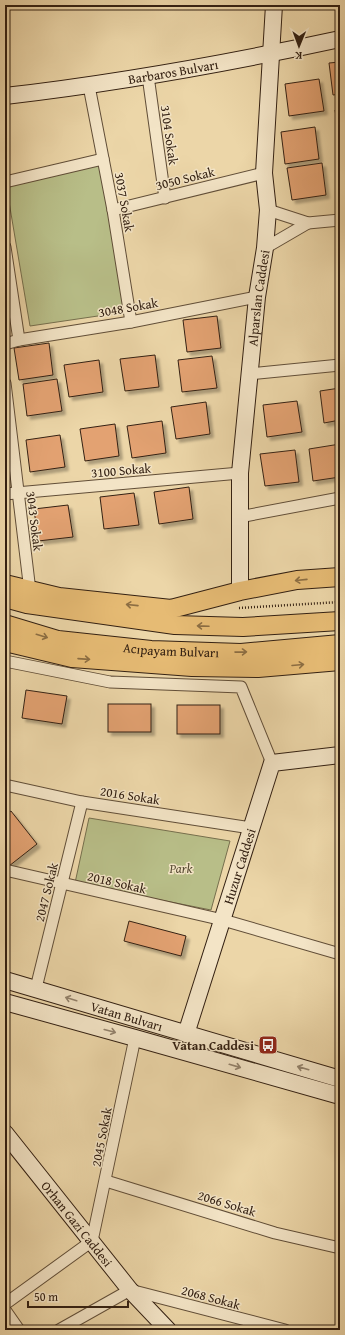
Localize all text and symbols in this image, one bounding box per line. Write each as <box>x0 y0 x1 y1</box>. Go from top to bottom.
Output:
north arrow <box>279 26 319 66</box>
text: K <box>295 48 302 64</box>
street label: Barbaros Bulvarı <box>127 55 220 89</box>
street label: 3104 Sokak <box>156 104 183 167</box>
street label: 3050 Sokak <box>154 162 217 195</box>
street label: 3037 Sokak <box>110 171 139 234</box>
street label: Alparslan Caddesi <box>243 248 275 347</box>
street label: 3048 Sokak <box>97 293 160 322</box>
street label: 3100 Sokak <box>90 458 152 483</box>
street label: 3043 Sokak <box>21 490 48 552</box>
one-way arrow <box>295 576 308 584</box>
one-way arrow <box>126 601 139 609</box>
one-way arrow <box>197 622 210 630</box>
one-way arrow <box>36 632 48 640</box>
street label: Acıpayam Bulvarı <box>122 638 220 662</box>
one-way arrow <box>234 648 247 656</box>
one-way arrow <box>77 655 90 662</box>
one-way arrow <box>291 661 304 669</box>
street label: 2016 Sokak <box>99 781 162 810</box>
street label: Huzur Caddesi <box>219 826 261 907</box>
park label: Park <box>168 859 193 878</box>
street label: 2047 Sokak <box>30 860 63 924</box>
street label: 2018 Sokak <box>85 866 149 899</box>
one-way arrow <box>64 995 77 1002</box>
street label: Vatan Bulvarı <box>88 997 165 1036</box>
one-way arrow <box>103 1028 116 1035</box>
bus stop icon: Vatan Caddesi <box>257 1034 279 1056</box>
place label: Vatan Caddesi <box>172 1036 254 1055</box>
one-way arrow <box>229 1063 242 1070</box>
one-way arrow <box>296 1064 309 1071</box>
street label: 2045 Sokak <box>86 1105 117 1168</box>
street label: Orhan Gazi Caddesi <box>37 1177 117 1271</box>
street label: 2066 Sokak <box>195 1186 259 1221</box>
street label: 2068 Sokak <box>179 1281 243 1315</box>
scale bar <box>28 1283 128 1309</box>
text: 50 m <box>34 1288 58 1305</box>

